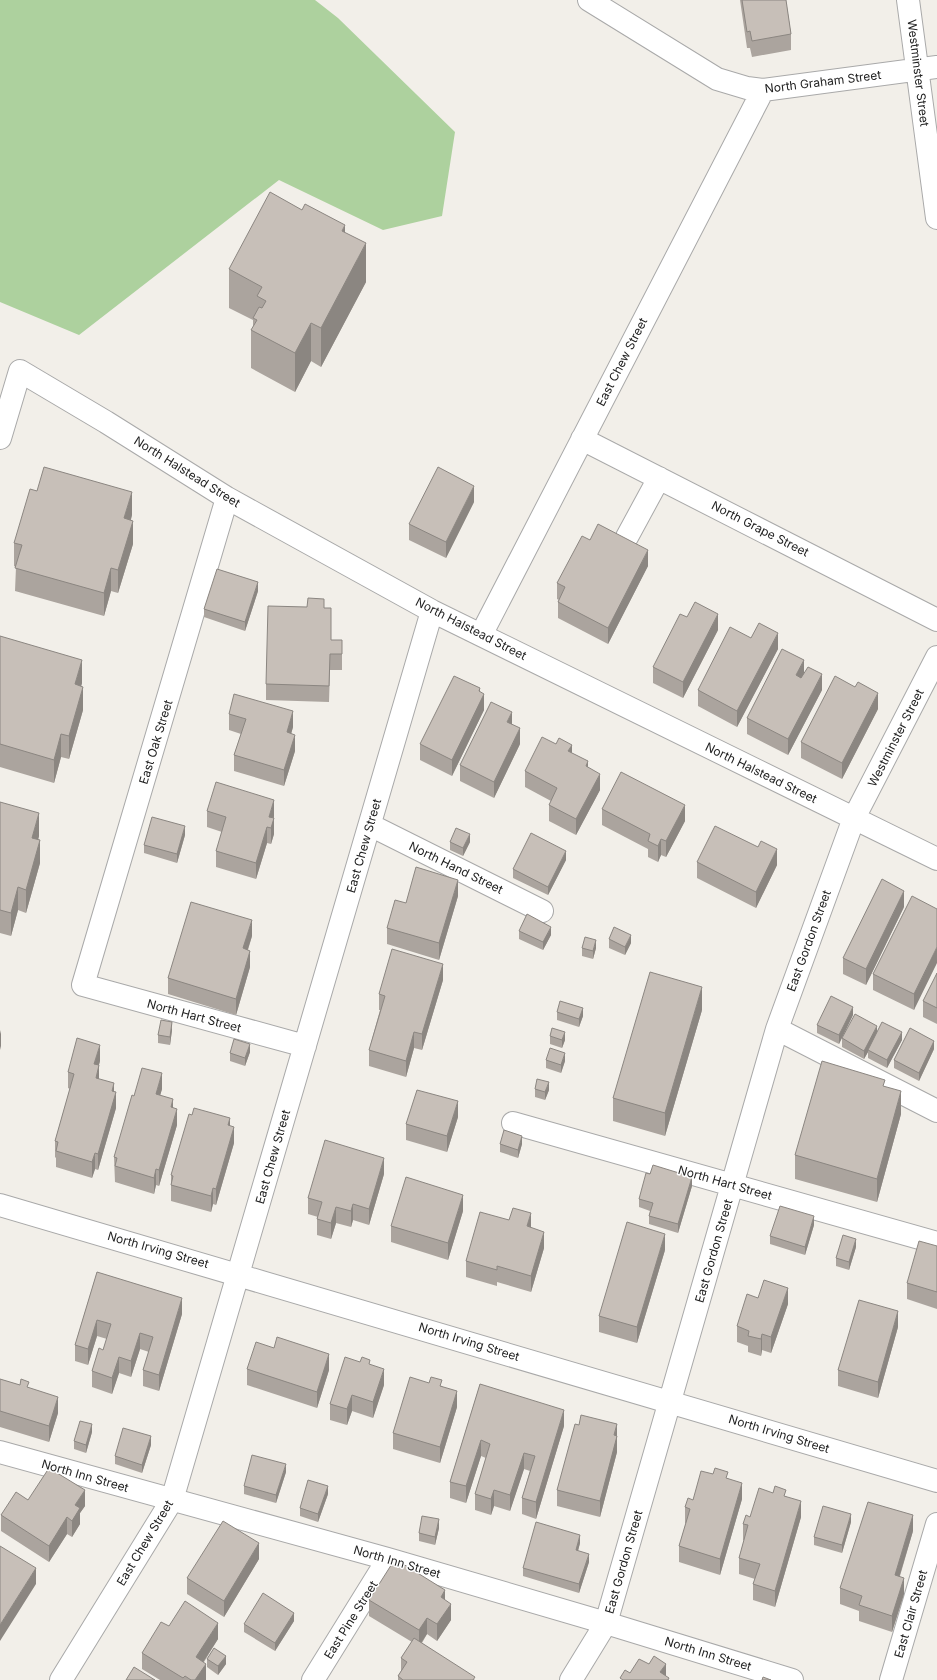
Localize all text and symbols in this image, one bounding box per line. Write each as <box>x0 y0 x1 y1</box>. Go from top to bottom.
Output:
street label: Westminster Street <box>904 18 933 127</box>
street label: North Graham Street <box>764 67 882 96</box>
street label: East Chew Street <box>593 315 650 409</box>
street label: North Halstead Street <box>131 433 243 510</box>
street label: North Grape Street <box>709 498 811 560</box>
street label: North Halstead Street <box>413 594 529 663</box>
street label: Westminster Street <box>864 686 927 789</box>
street label: East Oak Street <box>136 698 175 786</box>
street label: North Halstead Street <box>703 739 820 806</box>
street label: East Chew Street <box>343 797 384 895</box>
street label: North Hand Street <box>407 838 506 897</box>
street label: East Gordon Street <box>783 888 834 994</box>
street label: North Hart Street <box>145 996 243 1035</box>
street label: East Chew Street <box>252 1108 293 1206</box>
street label: North Hart Street <box>677 1162 774 1203</box>
street label: East Gordon Street <box>692 1197 735 1304</box>
street label: North Irving Street <box>106 1228 211 1271</box>
street label: North Irving Street <box>417 1319 521 1364</box>
street label: North Irving Street <box>727 1411 831 1456</box>
street label: North Inn Street <box>40 1456 131 1495</box>
street label: East Chew Street <box>113 1497 176 1588</box>
street label: East Gordon Street <box>602 1508 645 1615</box>
street label: North Inn Street <box>352 1542 443 1581</box>
street label: East Clair Street <box>891 1568 930 1660</box>
street label: East Pine Street <box>321 1578 381 1662</box>
street label: North Inn Street <box>663 1633 753 1674</box>

